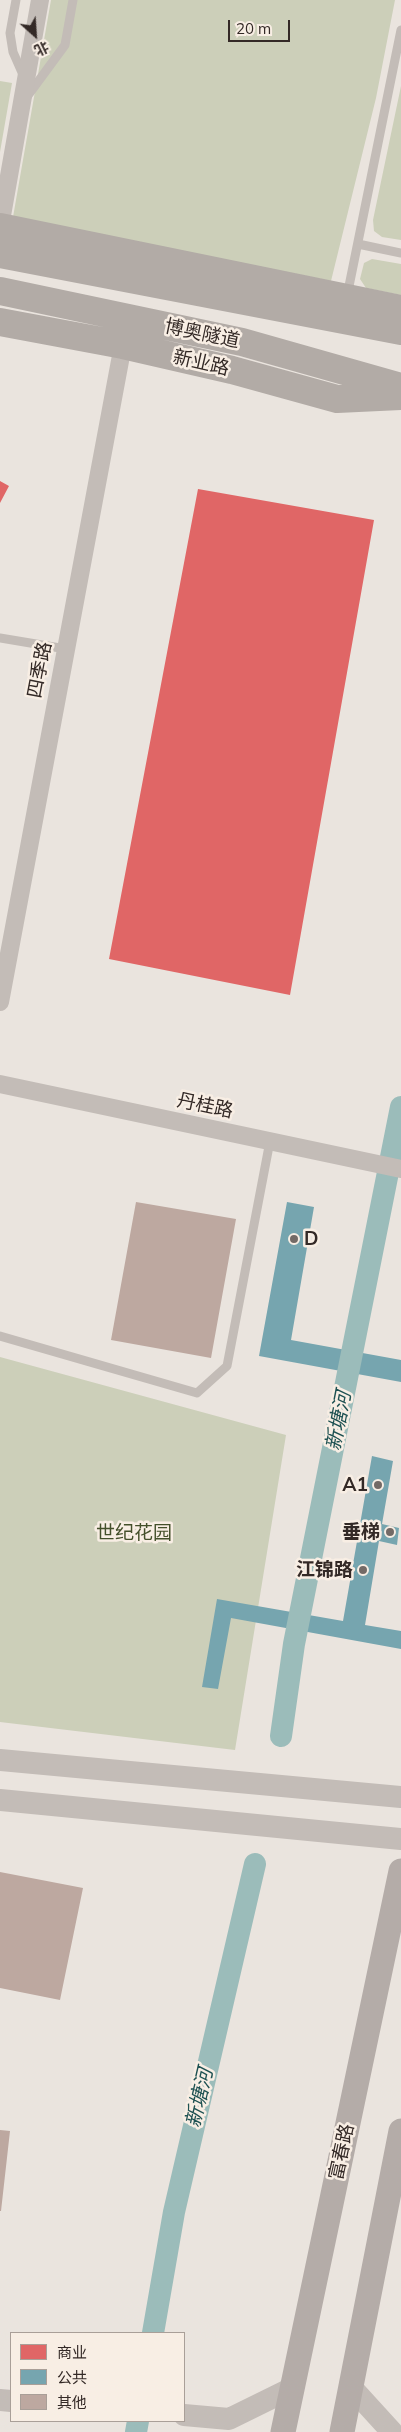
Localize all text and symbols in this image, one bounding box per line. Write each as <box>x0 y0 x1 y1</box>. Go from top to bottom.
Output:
north arrow <box>10 10 60 60</box>
scale bar <box>231 10 294 42</box>
text: 20 m <box>236 19 271 38</box>
text: 北 <box>31 37 52 60</box>
street label: 博奥隧道 <box>162 315 242 353</box>
street label: 新业路 <box>171 345 231 381</box>
street label: 四季路 <box>23 640 57 700</box>
street label: 丹桂路 <box>175 1089 235 1123</box>
place label: D <box>304 1228 318 1250</box>
marker: D <box>288 1233 300 1245</box>
water label: 新塘河 <box>321 1389 357 1453</box>
place label: A1 <box>342 1474 368 1496</box>
marker: A1 <box>372 1479 384 1491</box>
place label: 垂梯 <box>342 1521 380 1543</box>
park label: 世纪花园 <box>96 1522 172 1544</box>
marker: 垂梯 <box>384 1526 396 1538</box>
place label: 江锦路 <box>296 1559 353 1581</box>
marker: 江锦路 <box>357 1564 369 1576</box>
water label: 新塘河 <box>182 2066 218 2130</box>
street label: 富春路 <box>325 2122 359 2182</box>
legend <box>10 2332 185 2422</box>
text: 商业 <box>57 2343 87 2362</box>
text: 公共 <box>57 2368 87 2387</box>
text: 其他 <box>57 2393 87 2412</box>

